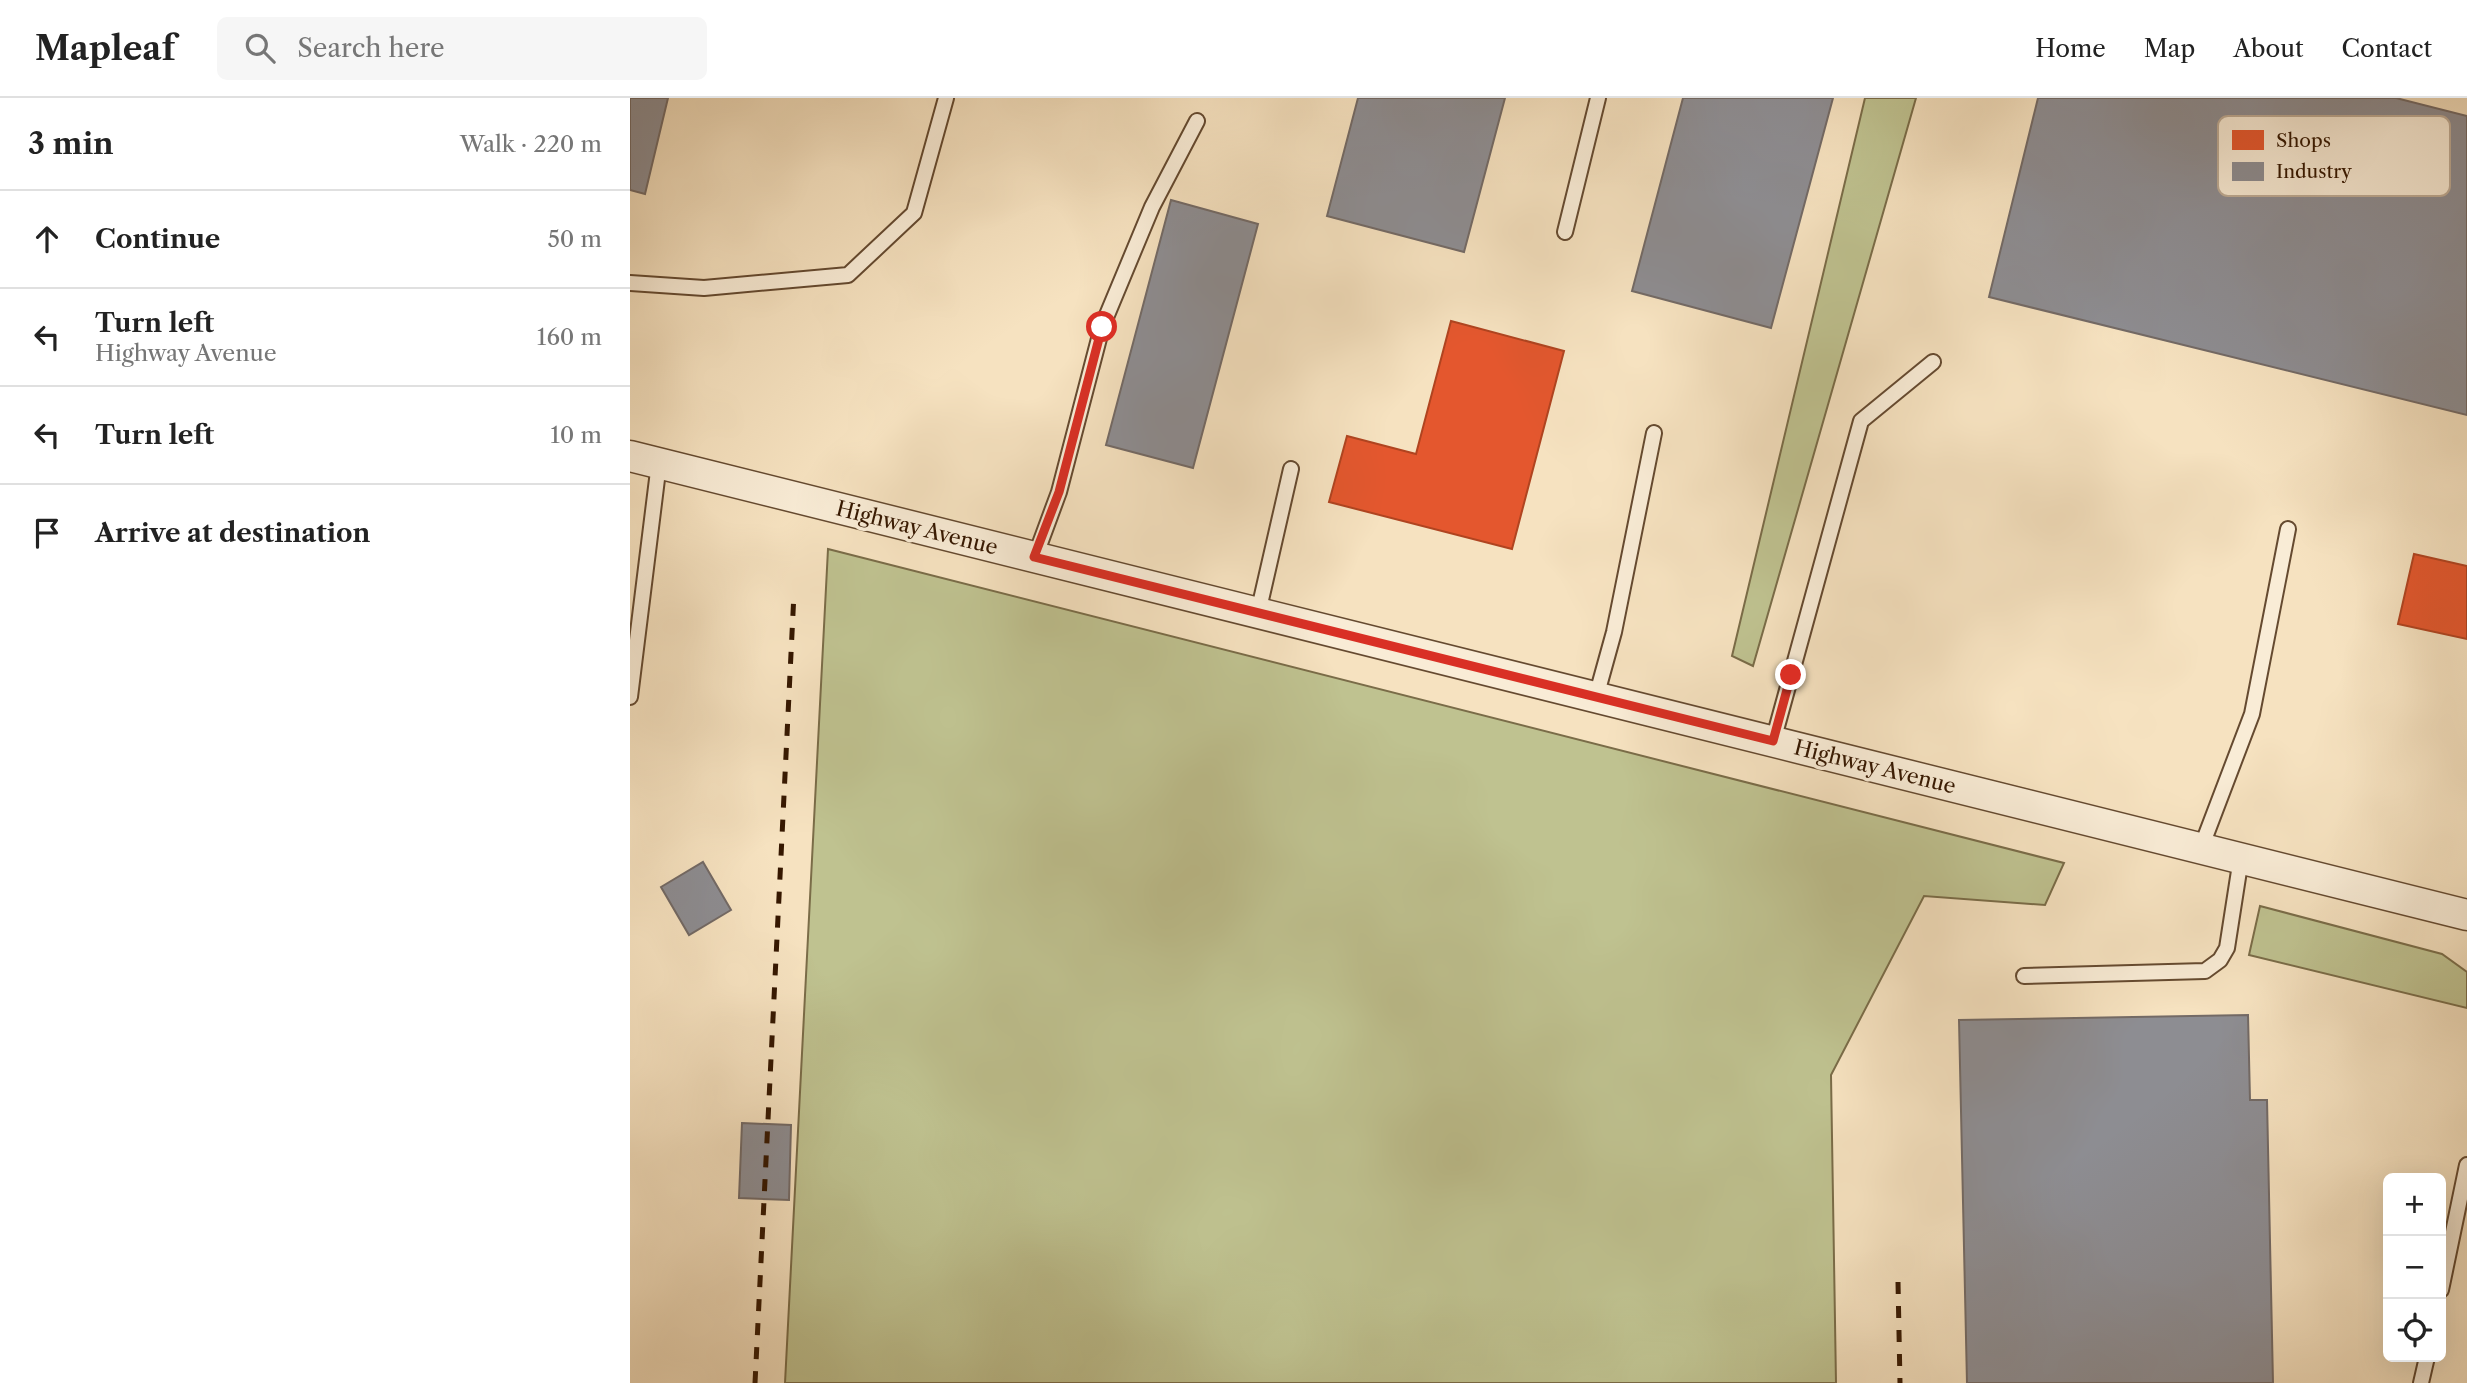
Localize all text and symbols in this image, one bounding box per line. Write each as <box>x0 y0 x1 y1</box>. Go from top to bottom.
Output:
search box <box>217 17 707 80</box>
text: Mapleaf <box>35 28 175 69</box>
icon: search <box>241 29 279 67</box>
text: Search here <box>297 32 445 64</box>
text: Home <box>2035 34 2106 63</box>
text: Map <box>2144 34 2195 63</box>
text: About <box>2233 34 2304 63</box>
text: Contact <box>2342 34 2432 63</box>
legend <box>2218 116 2450 196</box>
text: 3 min <box>28 125 114 162</box>
text: Shops <box>2276 129 2331 152</box>
text: Walk · 220 m <box>460 130 602 158</box>
text: Industry <box>2276 160 2352 183</box>
icon: ahead <box>28 220 66 258</box>
text: Continue <box>95 223 220 255</box>
text: 50 m <box>547 225 602 253</box>
text: Turn left <box>95 307 214 339</box>
route start <box>1086 311 1117 342</box>
icon: left <box>28 318 66 356</box>
text: 160 m <box>537 323 602 351</box>
text: Highway Avenue <box>95 339 277 367</box>
icon: left <box>28 416 66 454</box>
text: Turn left <box>95 419 214 451</box>
text: 10 m <box>550 421 602 449</box>
street label: Highway Avenue <box>834 495 1001 560</box>
icon: arrive <box>28 514 66 552</box>
text: Arrive at destination <box>95 517 370 549</box>
route end <box>1775 659 1806 690</box>
street label: Highway Avenue <box>1792 734 1959 799</box>
map controls <box>2383 1173 2446 1362</box>
button: + <box>2383 1173 2446 1236</box>
button: − <box>2383 1236 2446 1299</box>
button: locate <box>2383 1299 2446 1362</box>

